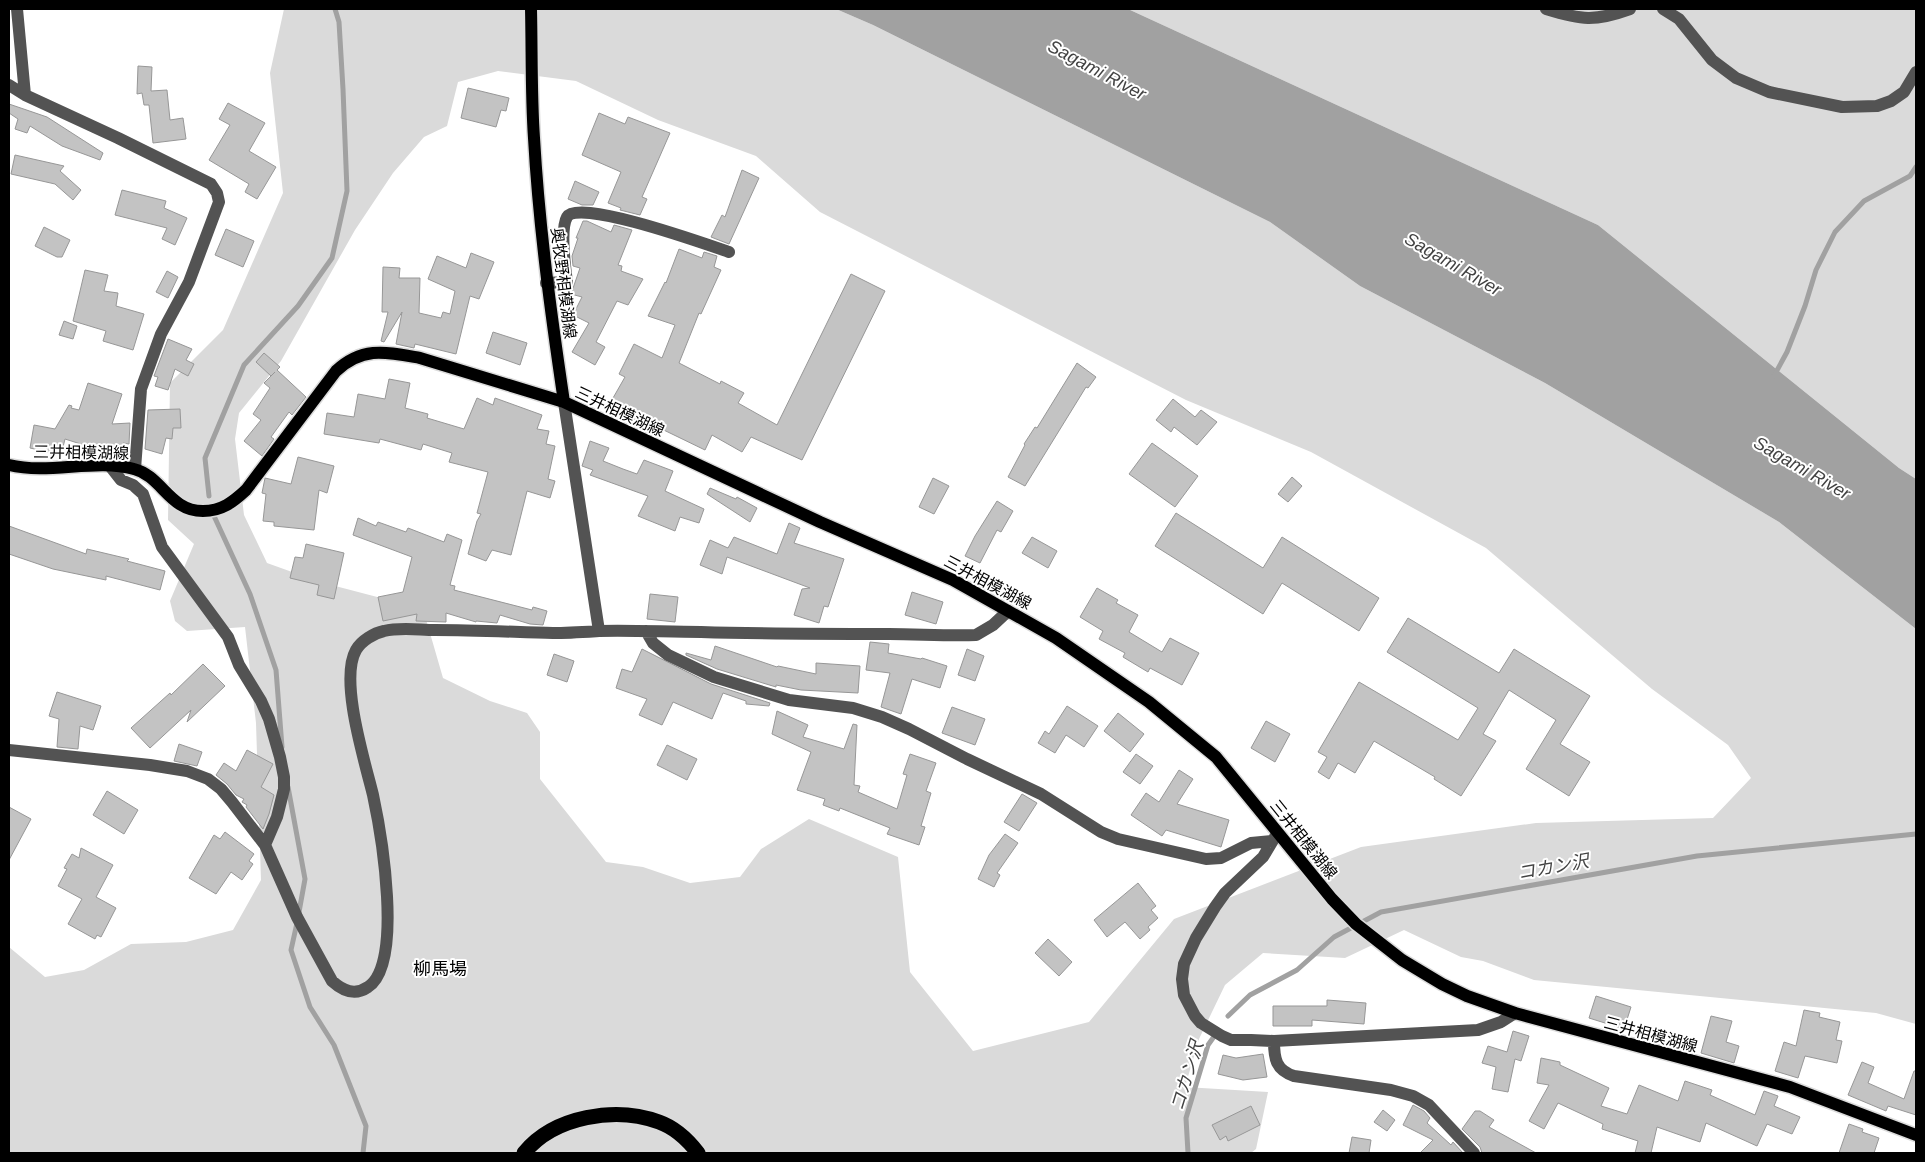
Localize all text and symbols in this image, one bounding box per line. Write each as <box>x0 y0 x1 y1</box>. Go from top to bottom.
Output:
water label: Sagami River <box>1045 36 1150 105</box>
street label: 奥牧野相模湖線 <box>548 226 579 340</box>
water label: Sagami River <box>1401 228 1506 300</box>
street label: 三井相模湖線 <box>573 383 667 439</box>
water label: Sagami River <box>1750 432 1855 504</box>
street label: 三井相模湖線 <box>33 443 129 462</box>
street label: 三井相模湖線 <box>941 552 1034 612</box>
street label: 三井相模湖線 <box>1267 797 1340 882</box>
water label: コカン沢 <box>1516 851 1592 883</box>
district label: 柳馬場 <box>413 959 467 979</box>
street label: 三井相模湖線 <box>1602 1014 1699 1055</box>
water label: コカン沢 <box>1167 1037 1208 1113</box>

